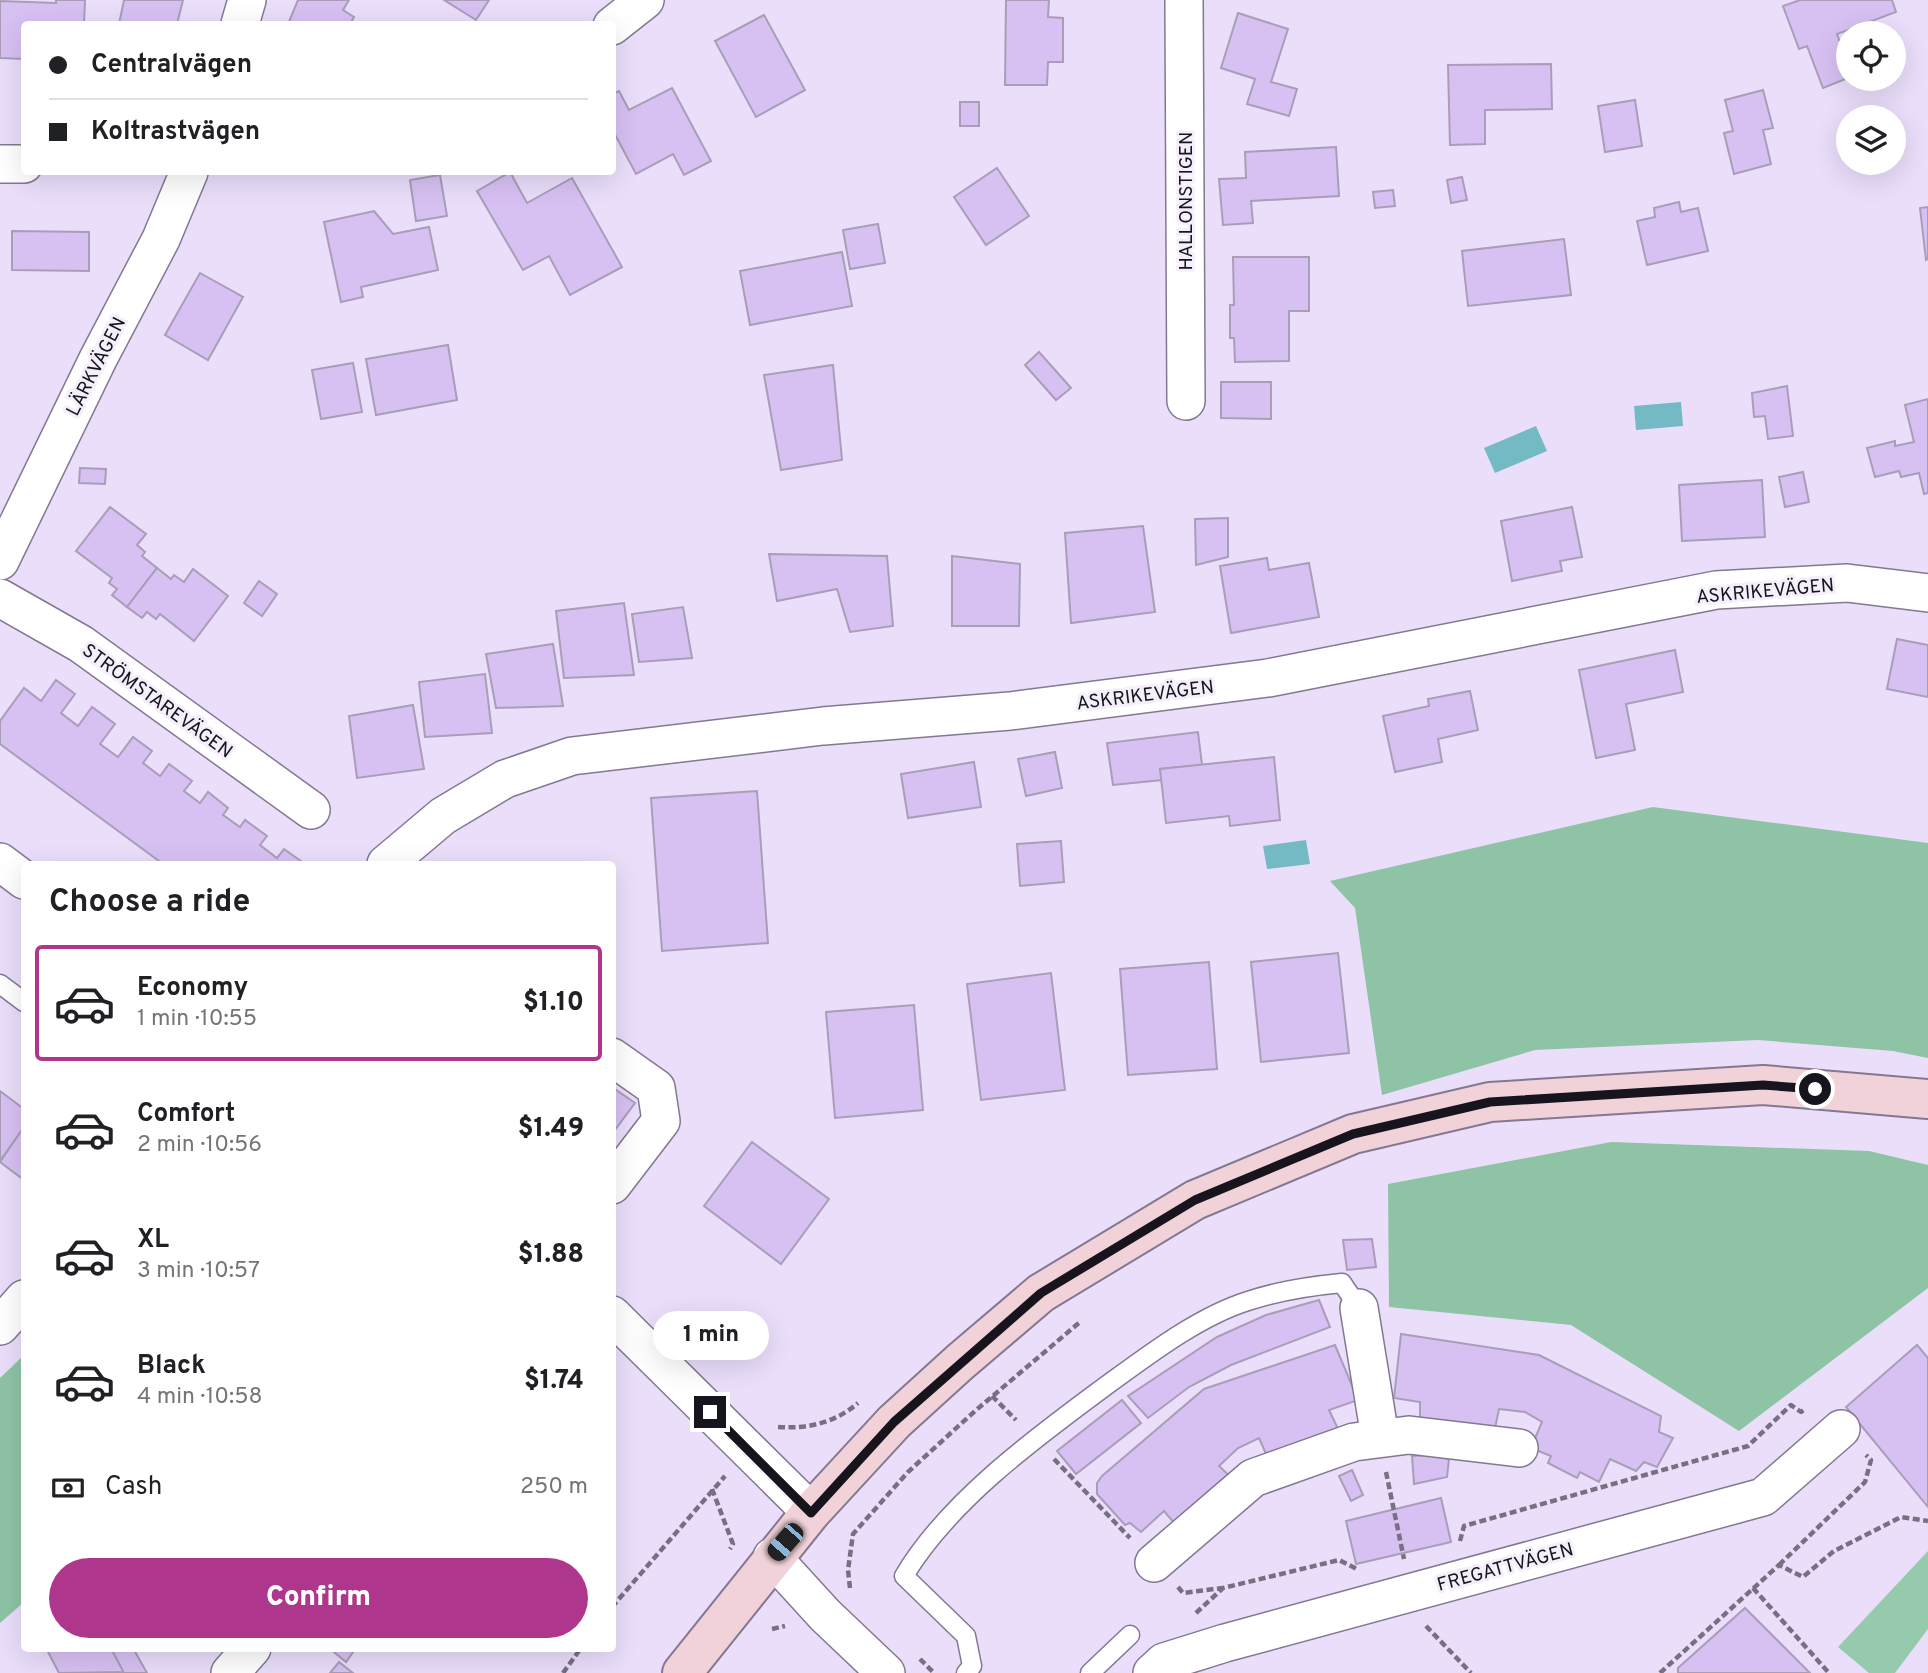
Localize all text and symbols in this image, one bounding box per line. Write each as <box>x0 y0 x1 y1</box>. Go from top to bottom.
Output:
map controls <box>1836 21 1906 175</box>
button: locate <box>1836 21 1906 91</box>
text: Centralvägen <box>91 49 252 82</box>
button: layers <box>1836 105 1906 175</box>
text: Koltrastvägen <box>91 116 260 149</box>
street label: HALLONSTIGEN <box>1175 131 1199 271</box>
street label: LÄRKVÄGEN <box>61 313 132 421</box>
street label: ASKRIKEVÄGEN <box>1695 573 1835 610</box>
street label: STRÖMSTAREVÄGEN <box>77 638 237 764</box>
street label: ASKRIKEVÄGEN <box>1075 675 1215 716</box>
text: Choose a ride <box>49 883 250 923</box>
icon: car <box>53 972 116 1035</box>
text: Economy <box>137 972 248 1005</box>
text: $1.10 <box>523 987 584 1020</box>
text: 1 min · 10:55 <box>137 1005 257 1034</box>
route start <box>1799 1073 1831 1105</box>
icon: car <box>53 1098 116 1161</box>
text: Comfort <box>137 1098 235 1131</box>
text: $1.49 <box>518 1113 584 1146</box>
text: 2 min · 10:56 <box>137 1131 262 1160</box>
icon: car <box>53 1224 116 1287</box>
text: XL <box>137 1224 169 1257</box>
text: $1.88 <box>518 1239 584 1272</box>
text: 3 min · 10:57 <box>137 1257 260 1286</box>
callout: 1 min <box>652 1310 768 1360</box>
text: 1 min <box>683 1321 739 1350</box>
icon: car <box>53 1350 116 1413</box>
text: Black <box>137 1350 206 1383</box>
text: $1.74 <box>524 1365 584 1398</box>
text: 4 min · 10:58 <box>137 1383 263 1412</box>
route end <box>694 1396 726 1428</box>
icon: cash <box>49 1469 87 1507</box>
text: Cash <box>105 1471 162 1504</box>
text: 250 m <box>520 1473 588 1502</box>
car <box>764 1519 807 1565</box>
street label: FREGATTVÄGEN <box>1434 1537 1576 1598</box>
button: Confirm <box>49 1558 588 1638</box>

